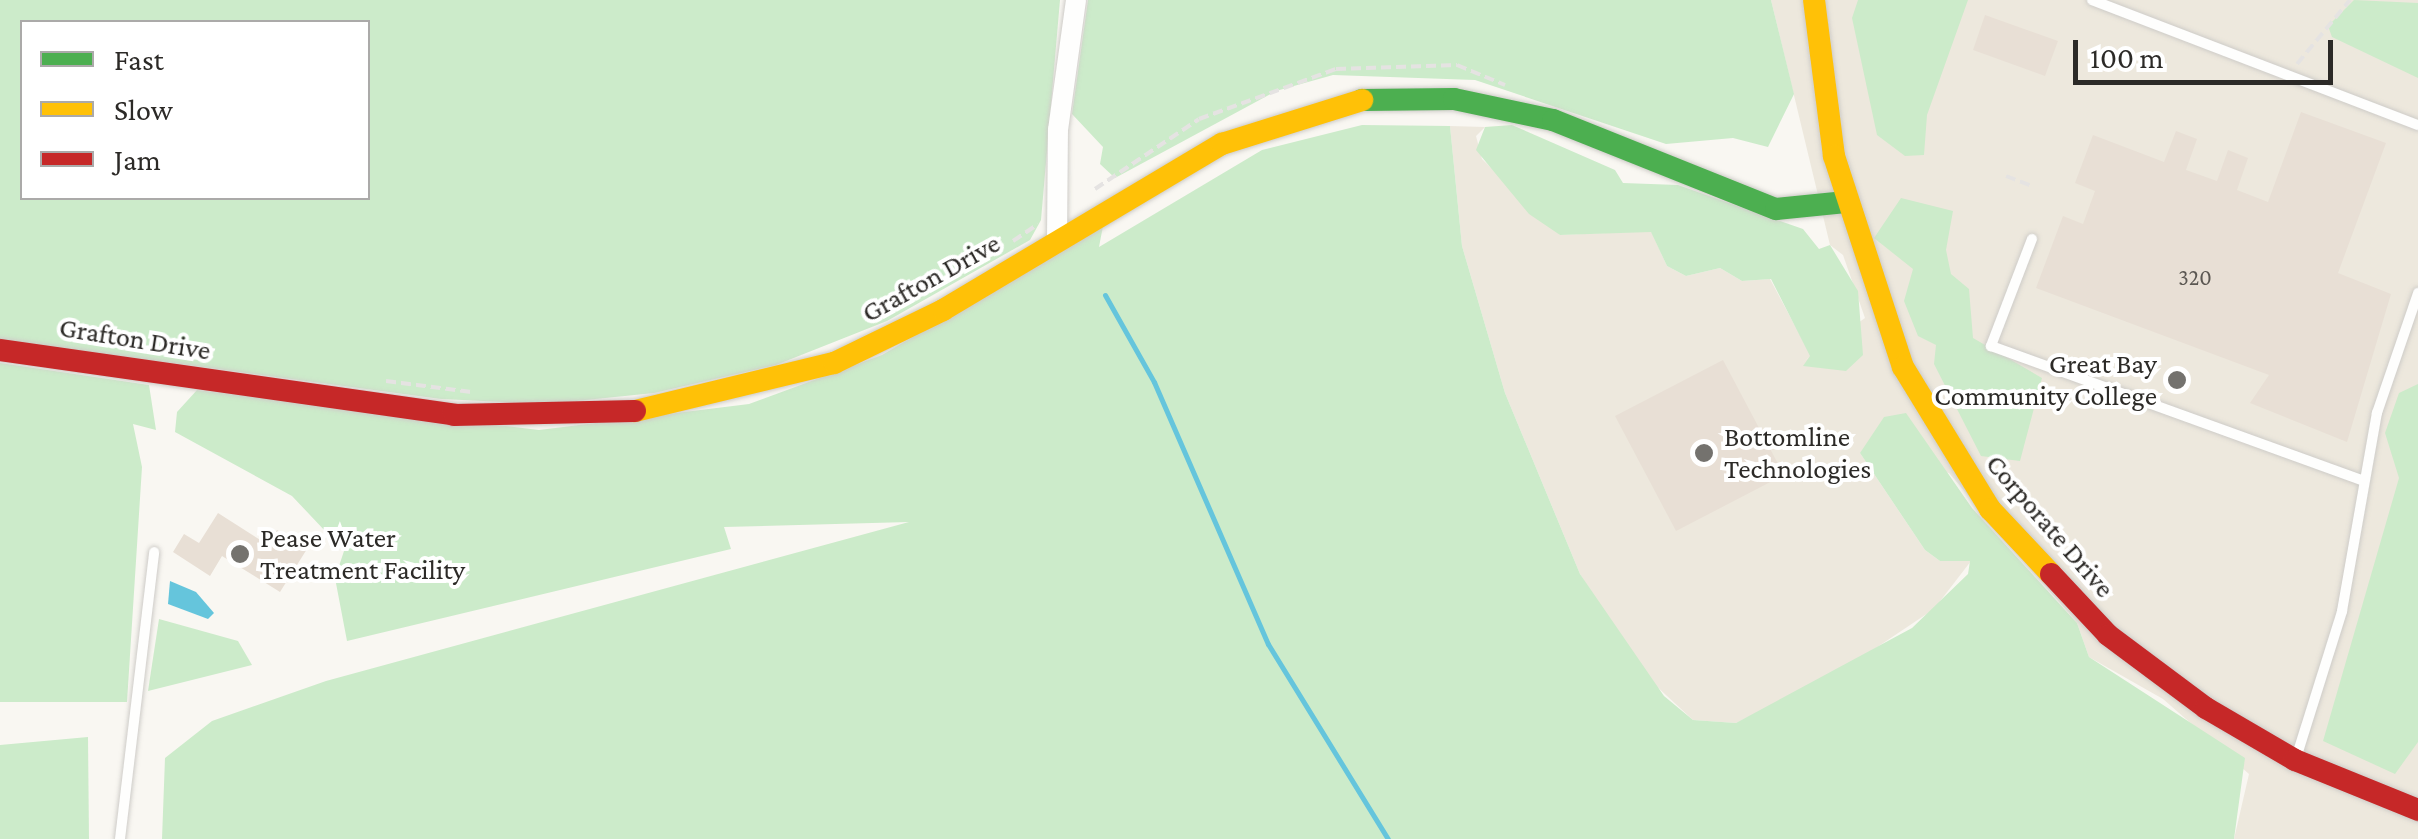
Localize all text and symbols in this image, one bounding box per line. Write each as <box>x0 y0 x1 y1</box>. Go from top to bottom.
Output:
legend <box>20 20 370 200</box>
scale bar <box>2078 20 2338 82</box>
text: 100 m <box>2090 41 2164 74</box>
text: Fast <box>114 43 164 76</box>
text: Slow <box>114 93 173 126</box>
text: Jam <box>114 143 161 176</box>
street label: Grafton Drive <box>856 226 1006 330</box>
house number: 320 <box>2178 265 2212 291</box>
street label: Grafton Drive <box>57 310 213 368</box>
place label: Great Bay Community College <box>1934 347 2157 413</box>
marker: Great Bay Community College <box>2166 369 2188 391</box>
place label: Bottomline Technologies <box>1724 420 1871 486</box>
marker: Bottomline Technologies <box>1693 442 1715 464</box>
street label: Corporate Drive <box>1979 448 2121 604</box>
place label: Pease Water Treatment Facility <box>260 521 465 587</box>
marker: Pease Water Treatment Facility <box>229 543 251 565</box>

